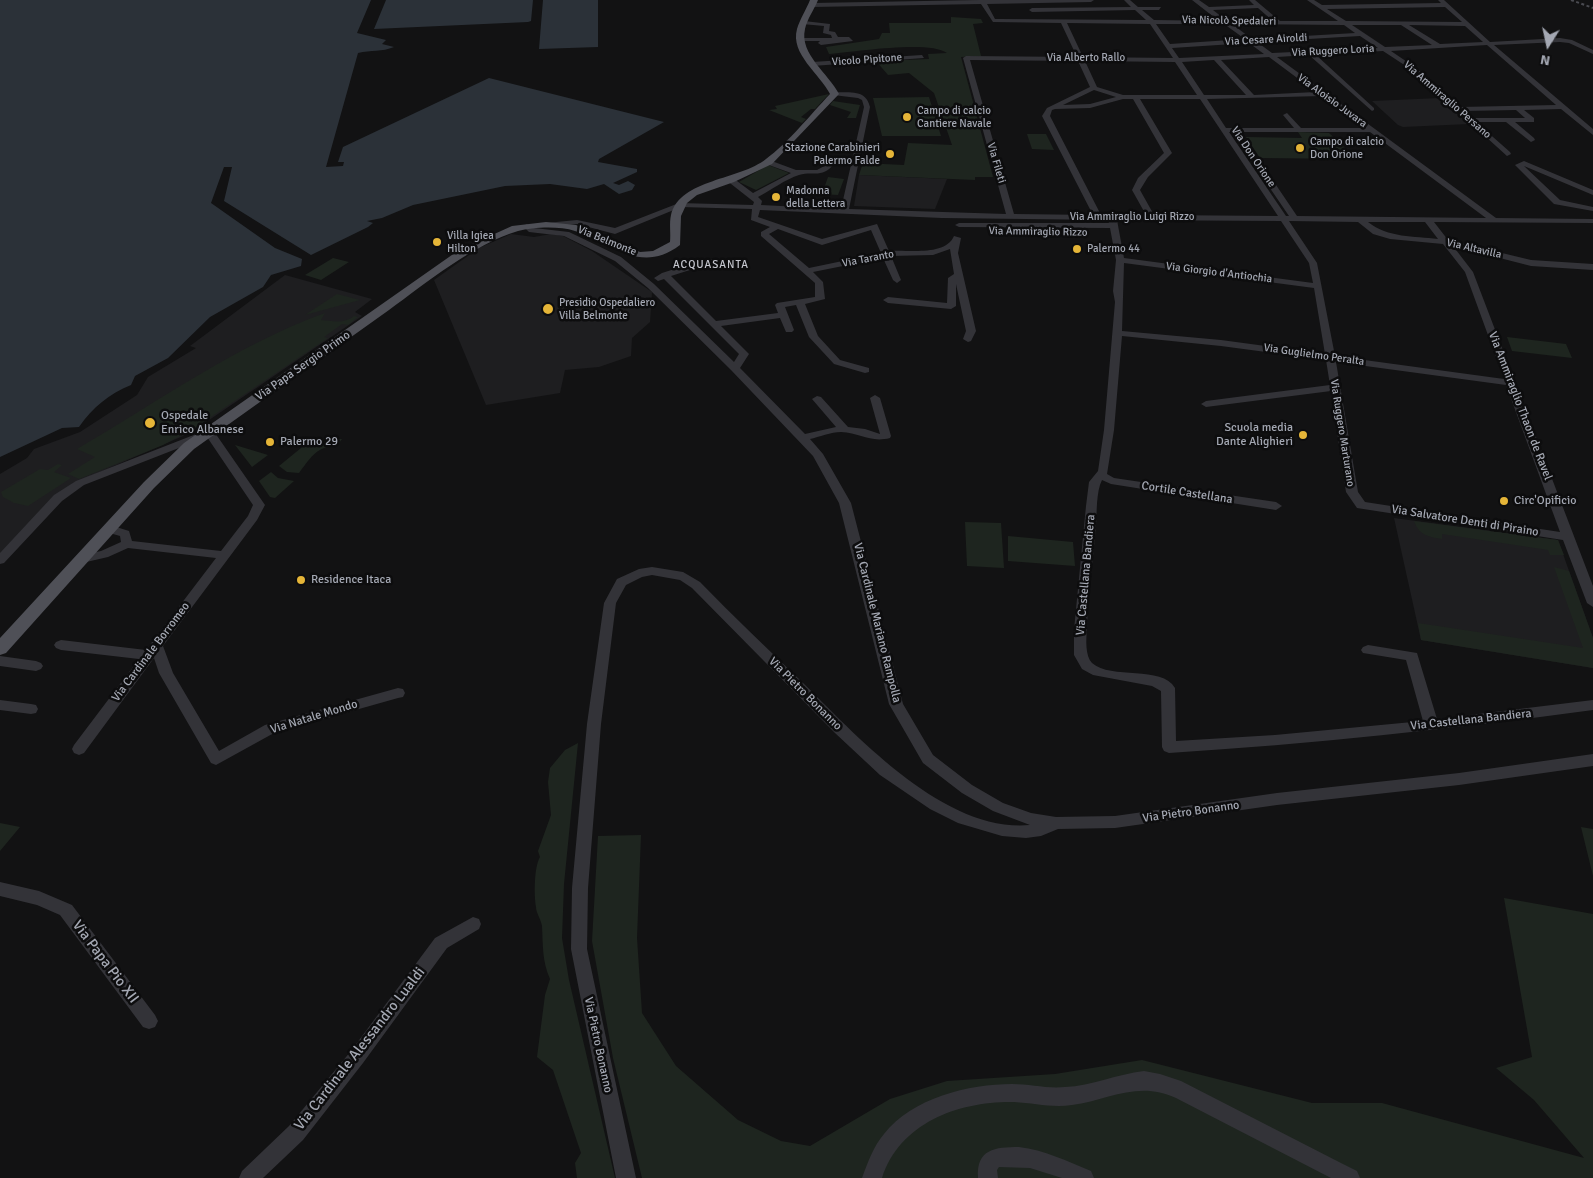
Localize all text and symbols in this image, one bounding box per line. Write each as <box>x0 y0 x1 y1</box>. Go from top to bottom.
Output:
street label: Via Nicolò Spedaleri <box>1182 14 1276 28</box>
north arrow <box>1523 20 1573 70</box>
street label: Via Cesare Airoldi <box>1224 31 1308 49</box>
street label: Via Ruggero Loria <box>1291 42 1375 60</box>
street label: Vicolo Pipitone <box>831 51 903 69</box>
street label: Via Alberto Rallo <box>1047 51 1125 65</box>
text: N <box>1539 51 1552 69</box>
street label: Via Ammiraglio Persano <box>1401 58 1493 142</box>
street label: Via Aloisio Juvara <box>1295 71 1369 131</box>
place label: Campo di calcio Cantiere Navale <box>917 104 991 130</box>
marker: Campo di calcio Cantiere Navale <box>901 111 913 123</box>
street label: Via Don Orione <box>1228 124 1278 190</box>
place label: Campo di calcio Don Orione <box>1310 135 1384 161</box>
place label: Stazione Carabinieri Palermo Falde <box>785 141 880 167</box>
street label: Via Fileti <box>984 141 1008 185</box>
marker: Campo di calcio Don Orione <box>1294 142 1306 154</box>
marker: Stazione Carabinieri Palermo Falde <box>884 148 896 160</box>
place label: Madonna della Lettera <box>786 184 845 210</box>
marker: Madonna della Lettera <box>770 191 782 203</box>
street label: Via Ammiraglio Luigi Rizzo <box>1070 210 1194 224</box>
street label: Via Belmonte <box>576 223 638 259</box>
street label: Via Ammiraglio Rizzo <box>988 225 1088 239</box>
place label: Villa Igiea Hilton <box>447 229 494 255</box>
marker: Villa Igiea Hilton <box>431 236 443 248</box>
street label: Via Altavilla <box>1445 236 1503 262</box>
place label: Palermo 44 <box>1087 242 1140 256</box>
marker: Palermo 44 <box>1071 243 1083 255</box>
street label: Via Taranto <box>841 248 895 270</box>
district label: ACQUASANTA <box>672 258 750 272</box>
street label: Via Giorgio d'Antiochia <box>1165 260 1273 286</box>
place label: Presidio Ospedaliero Villa Belmonte <box>559 296 655 322</box>
marker: Presidio Ospedaliero Villa Belmonte <box>541 302 555 316</box>
street label: Via Papa Sergio Primo <box>253 328 353 404</box>
street label: Via Ammiraglio Thaon de Ravel <box>1485 330 1555 482</box>
street label: Via Guglielmo Peralta <box>1263 341 1365 369</box>
street label: Via Ruggero Marturano <box>1327 378 1357 488</box>
place label: Ospedale Enrico Albanese <box>161 409 244 437</box>
marker: Ospedale Enrico Albanese <box>143 416 157 430</box>
place label: Scuola media Dante Alighieri <box>1216 421 1293 449</box>
marker: Scuola media Dante Alighieri <box>1297 429 1309 441</box>
place label: Palermo 29 <box>280 435 338 449</box>
marker: Palermo 29 <box>264 436 276 448</box>
street label: Cortile Castellana <box>1140 479 1234 507</box>
place label: Circ'Opificio <box>1514 494 1576 508</box>
marker: Circ'Opificio <box>1498 495 1510 507</box>
street label: Via Salvatore Denti di Piraino <box>1390 502 1540 540</box>
street label: Via Castellana Bandiera <box>1074 514 1098 636</box>
street label: Via Cardinale Mariano Rampolla <box>850 542 904 704</box>
place label: Residence Itaca <box>311 573 391 587</box>
marker: Residence Itaca <box>295 574 307 586</box>
street label: Via Cardinale Borromeo <box>109 599 193 705</box>
street label: Via Pietro Bonanno <box>765 654 845 734</box>
street label: Via Natale Mondo <box>269 697 359 737</box>
street label: Via Castellana Bandiera <box>1410 706 1532 734</box>
street label: Via Pietro Bonanno <box>1142 798 1240 826</box>
street label: Via Papa Pio XII <box>68 917 142 1007</box>
street label: Via Cardinale Alessandro Lualdi <box>291 964 429 1134</box>
street label: Via Pietro Bonanno <box>581 996 615 1094</box>

